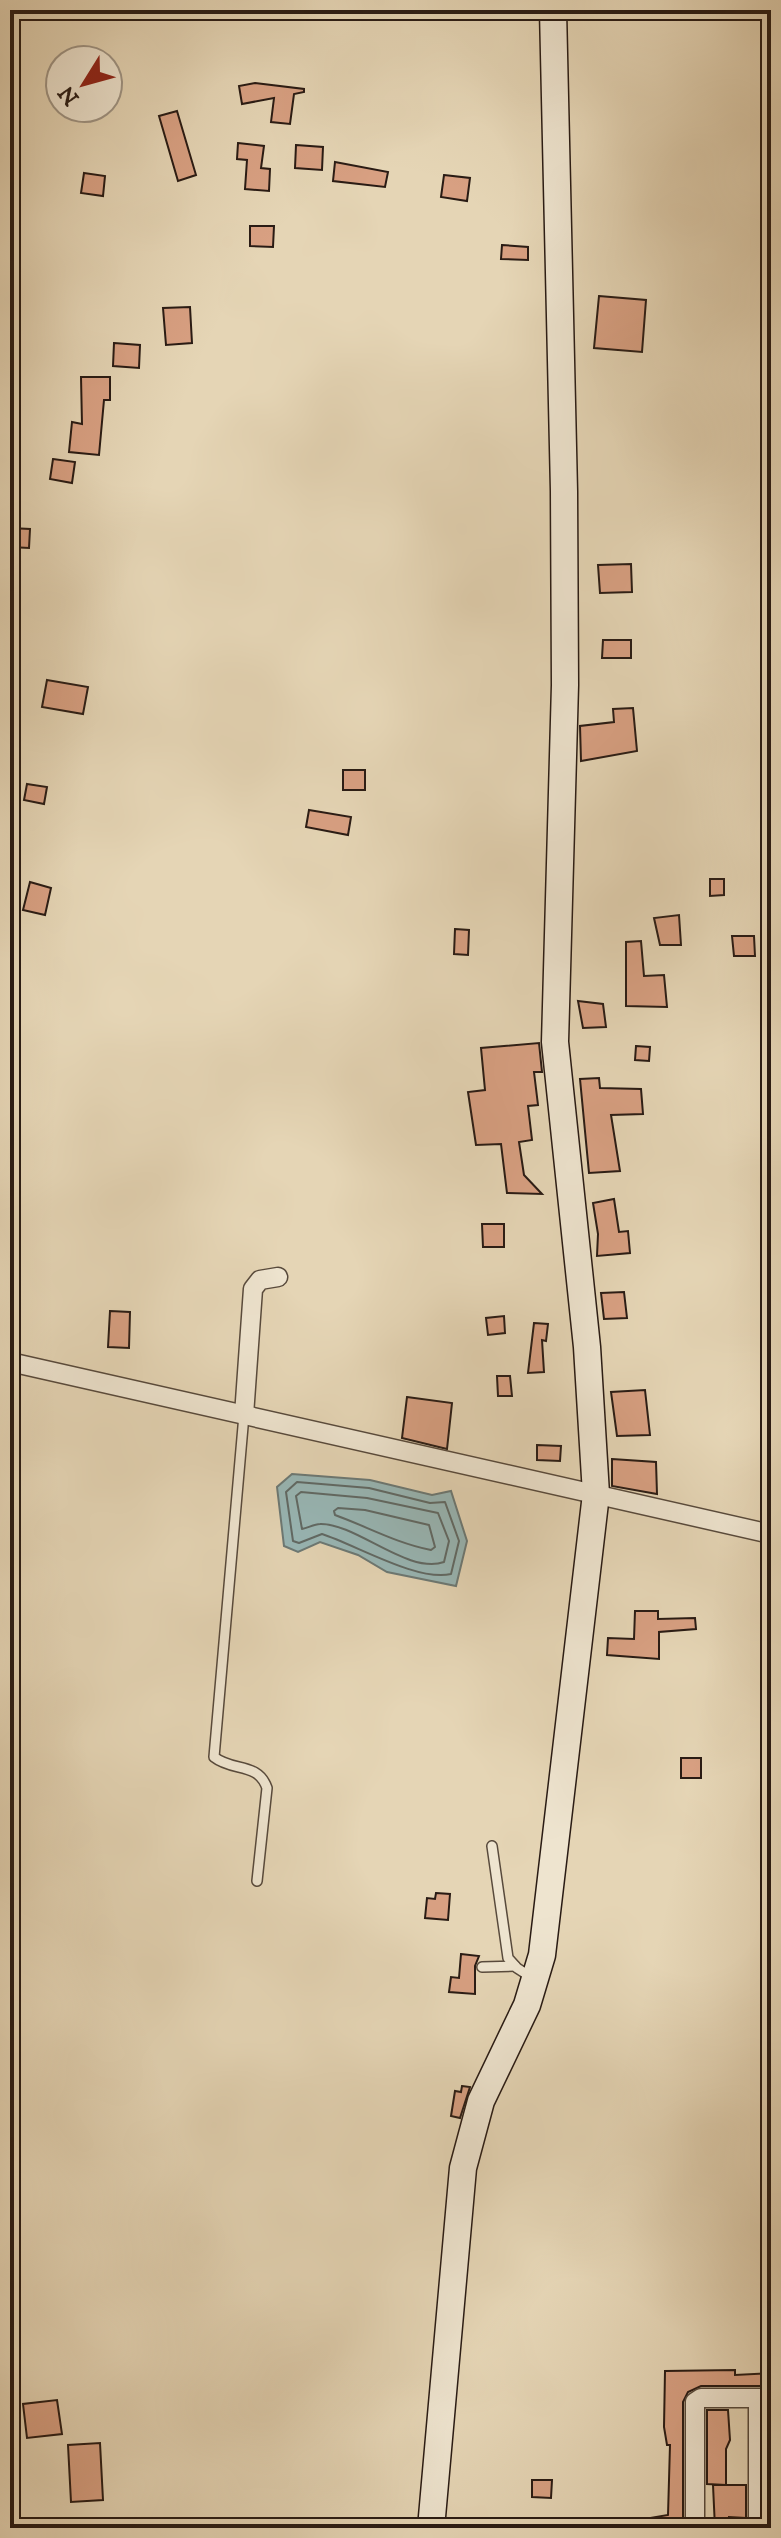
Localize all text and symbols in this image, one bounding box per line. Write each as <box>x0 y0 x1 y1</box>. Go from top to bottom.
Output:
north arrow <box>44 44 124 124</box>
text: N <box>53 80 85 110</box>

